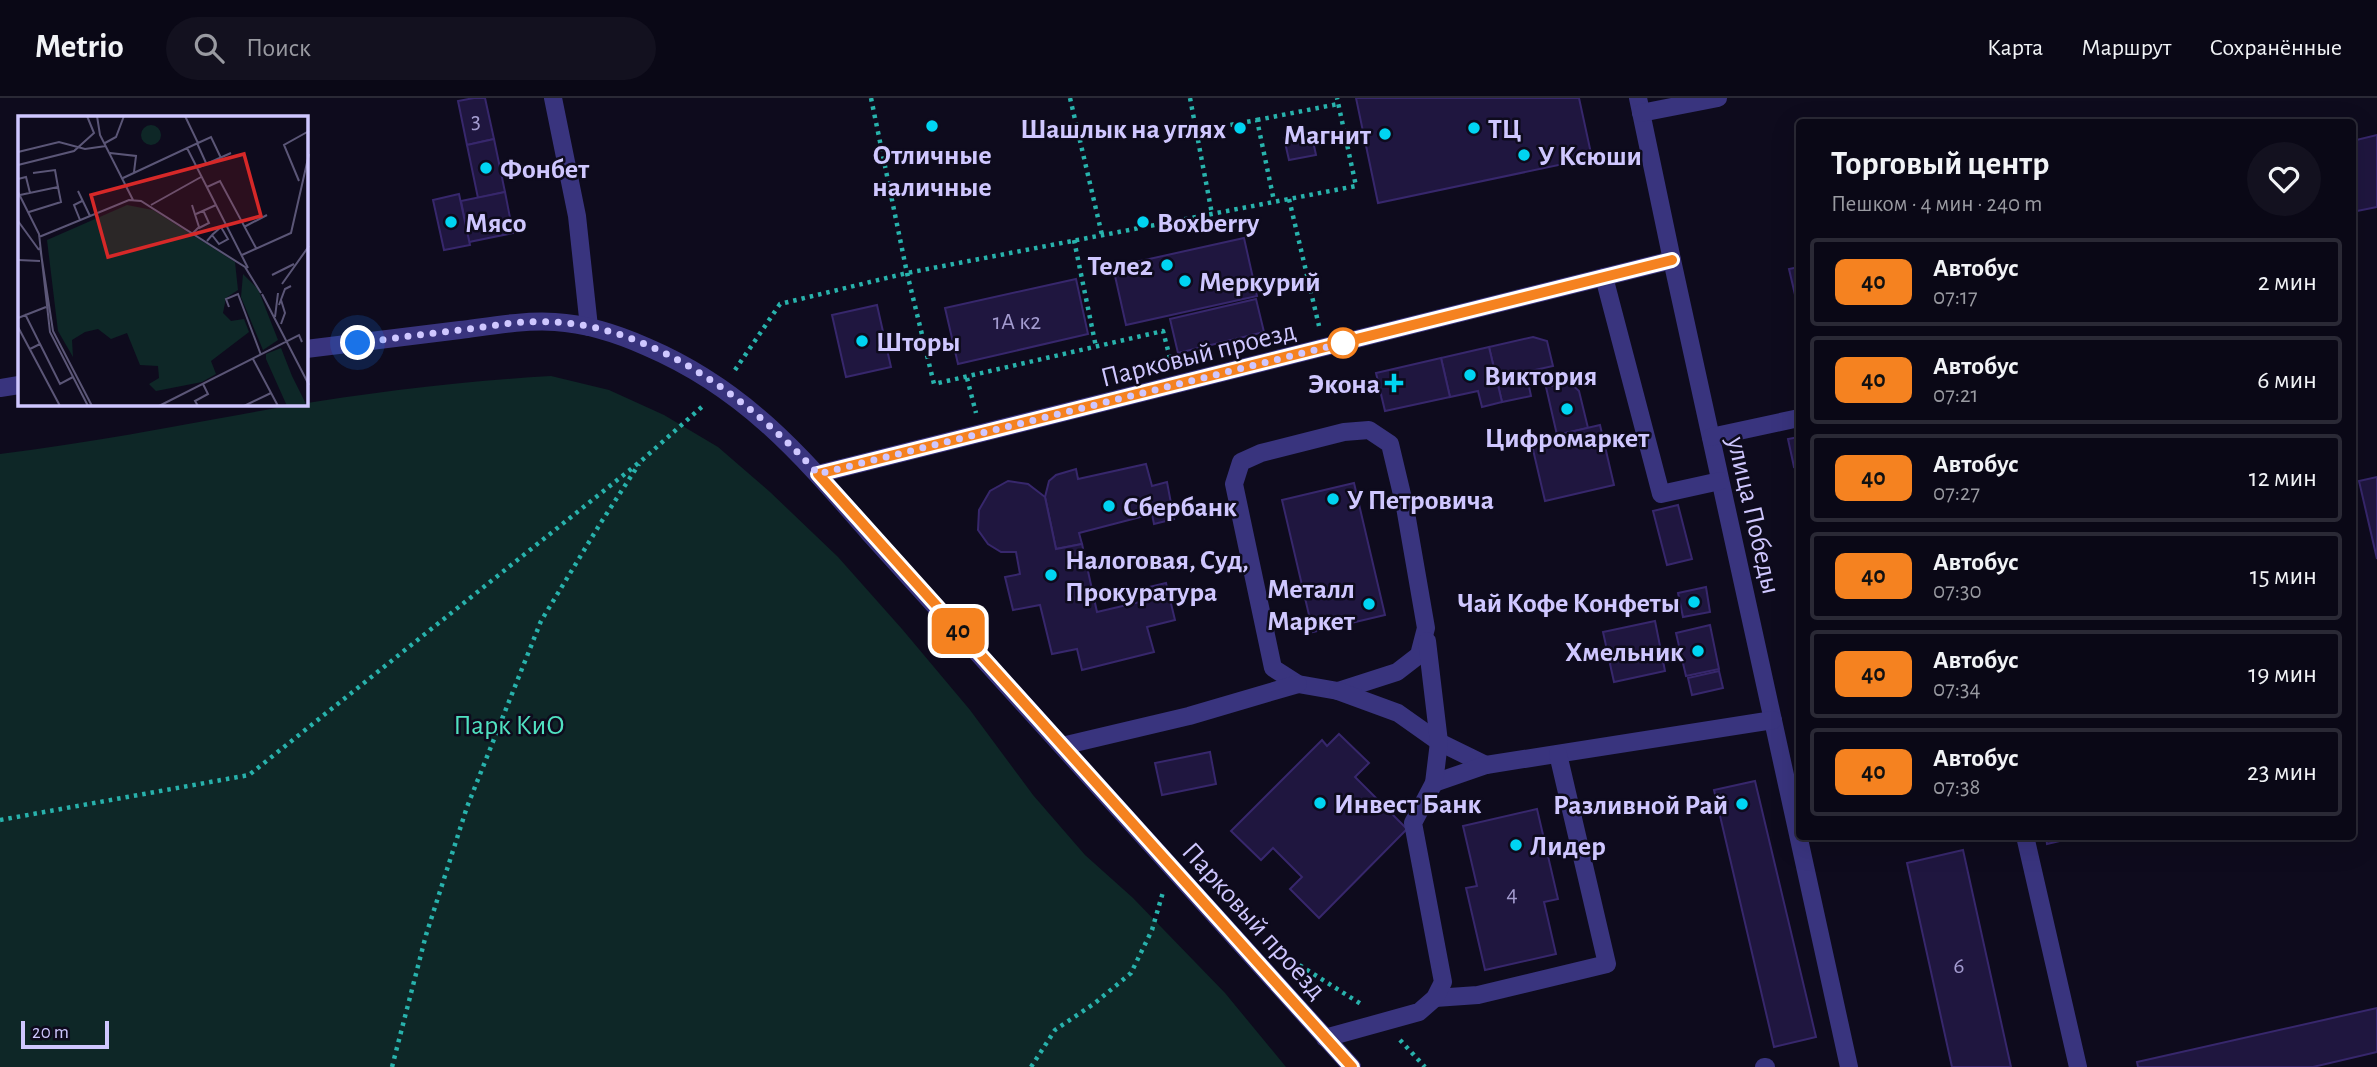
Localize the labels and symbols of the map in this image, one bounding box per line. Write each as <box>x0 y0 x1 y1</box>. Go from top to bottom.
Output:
house number: 3 <box>471 109 481 133</box>
inset map <box>18 116 308 406</box>
place label: Шашлык на углях <box>1020 116 1226 144</box>
place label: ТЦ <box>1488 116 1521 144</box>
marker: Отличные наличные <box>924 118 940 134</box>
marker: Шашлык на углях <box>1232 120 1248 136</box>
marker: ТЦ <box>1466 120 1482 136</box>
place label: Магнит <box>1284 122 1372 150</box>
marker: Магнит <box>1377 126 1393 142</box>
place label: Отличные наличные <box>872 142 992 202</box>
place label: У Ксюши <box>1538 143 1642 171</box>
marker: У Ксюши <box>1516 147 1532 163</box>
place label: Фонбет <box>500 156 590 184</box>
marker: Фонбет <box>478 160 494 176</box>
place label: Мясо <box>465 210 527 238</box>
place label: Boxberry <box>1157 210 1260 238</box>
marker: Мясо <box>443 214 459 230</box>
marker: Boxberry <box>1135 214 1151 230</box>
place label: Теле2 <box>1087 253 1153 281</box>
marker: Теле2 <box>1159 257 1175 273</box>
place label: Меркурий <box>1199 269 1321 297</box>
marker: Меркурий <box>1177 273 1193 289</box>
house number: 1А к2 <box>993 310 1041 334</box>
street label: Парковый проезд <box>1098 317 1299 393</box>
your location <box>340 325 375 360</box>
unlabelled marker <box>1328 328 1358 358</box>
place label: Шторы <box>876 329 960 357</box>
marker: Шторы <box>854 333 870 349</box>
place label: Виктория <box>1484 363 1597 391</box>
marker: Виктория <box>1462 367 1478 383</box>
place label: Экона <box>1308 371 1380 399</box>
marker: Экона <box>1386 375 1402 391</box>
marker: Цифромаркет <box>1559 401 1575 417</box>
place label: Цифромаркет <box>1485 425 1650 453</box>
street label: улица Победы <box>1721 433 1785 597</box>
place label: У Петровича <box>1347 487 1494 515</box>
marker: У Петровича <box>1325 491 1341 507</box>
place label: Сбербанк <box>1123 494 1237 522</box>
marker: Сбербанк <box>1101 498 1117 514</box>
place label: Налоговая, Суд, Прокуратура <box>1065 547 1249 607</box>
marker: Налоговая, Суд, Прокуратура <box>1043 567 1059 583</box>
place label: Металл Маркет <box>1267 576 1356 636</box>
place label: Чай Кофе Конфеты <box>1457 590 1680 618</box>
marker: Чай Кофе Конфеты <box>1686 594 1702 610</box>
marker: Металл Маркет <box>1361 596 1377 612</box>
line badge: 40 <box>926 608 990 654</box>
place label: Хмельник <box>1565 639 1684 667</box>
marker: Хмельник <box>1690 643 1706 659</box>
park label: Парк КиО <box>453 712 565 740</box>
place label: Инвест Банк <box>1334 791 1481 819</box>
place label: Разливной Рай <box>1553 792 1728 820</box>
marker: Инвест Банк <box>1312 795 1328 811</box>
marker: Разливной Рай <box>1734 796 1750 812</box>
place label: Лидер <box>1530 833 1606 861</box>
marker: Лидер <box>1508 837 1524 853</box>
street label: Парковый проезд <box>1176 838 1331 1005</box>
house number: 4 <box>1506 882 1518 906</box>
house number: 6 <box>1953 954 1965 978</box>
scale bar <box>21 1018 108 1050</box>

